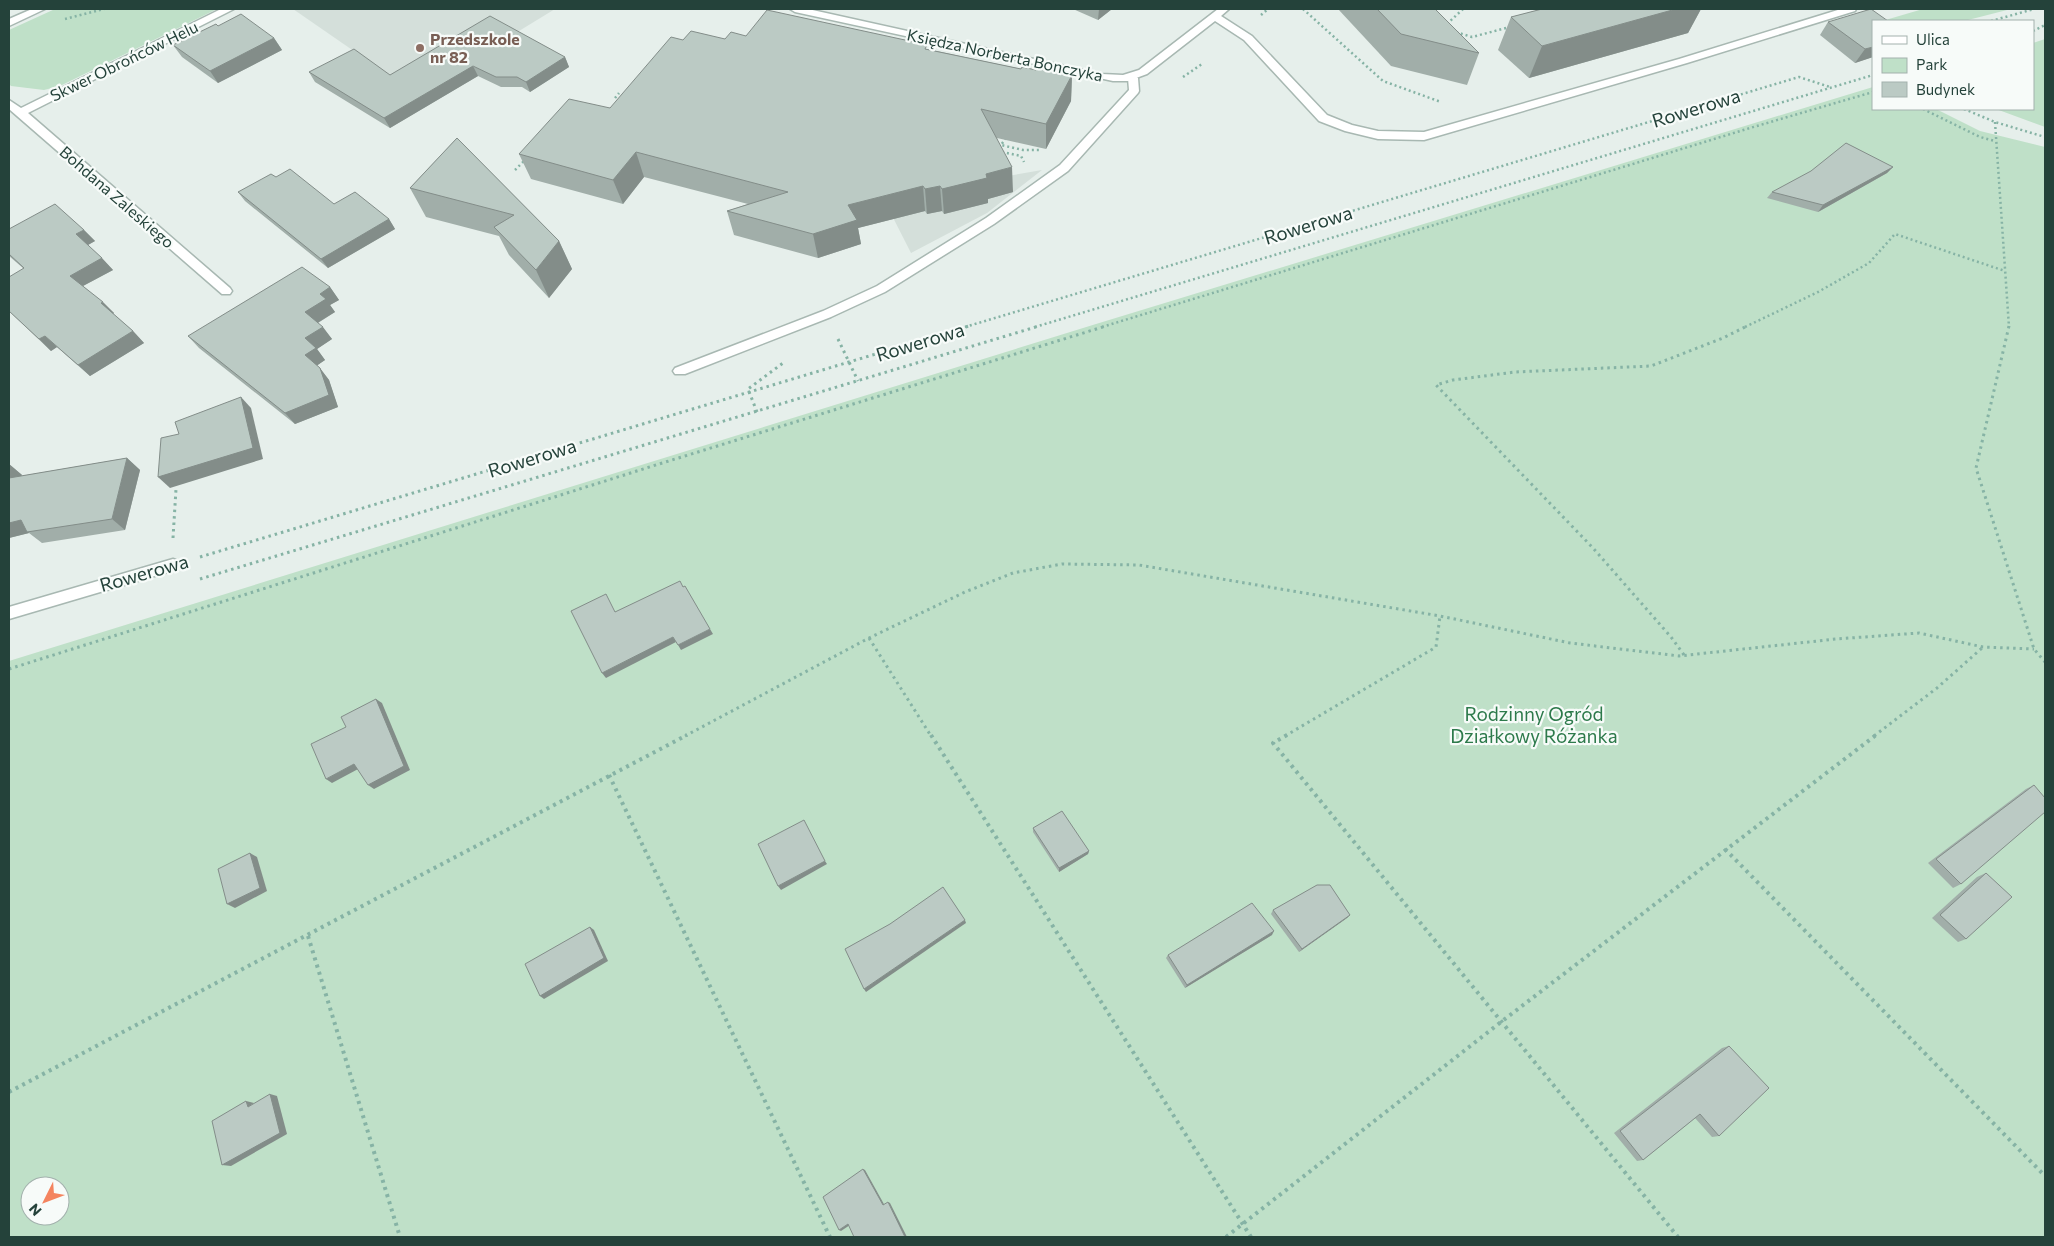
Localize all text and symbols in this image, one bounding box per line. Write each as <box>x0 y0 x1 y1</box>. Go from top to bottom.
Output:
street label: Skwer Obrońców Helu <box>47 16 201 105</box>
legend <box>1872 20 2034 110</box>
street label: Księdza Norberta Bonczyka <box>905 24 1105 85</box>
place label: Przedszkole nr 82 <box>430 29 520 66</box>
text: Ulica <box>1916 30 1950 48</box>
marker: Przedszkole nr 82 <box>414 42 426 54</box>
text: Park <box>1916 55 1947 73</box>
text: Budynek <box>1916 80 1975 98</box>
street label: Rowerowa <box>1649 83 1743 132</box>
street label: Bohdana Zaleskiego <box>56 142 178 252</box>
street label: Rowerowa <box>1261 200 1355 249</box>
street label: Rowerowa <box>873 317 967 366</box>
street label: Rowerowa <box>485 433 579 482</box>
street label: Rowerowa <box>97 549 191 596</box>
park label: Rodzinny Ogród Działkowy Różanka <box>1450 702 1618 747</box>
north arrow <box>20 1176 70 1226</box>
text: N <box>25 1200 45 1220</box>

